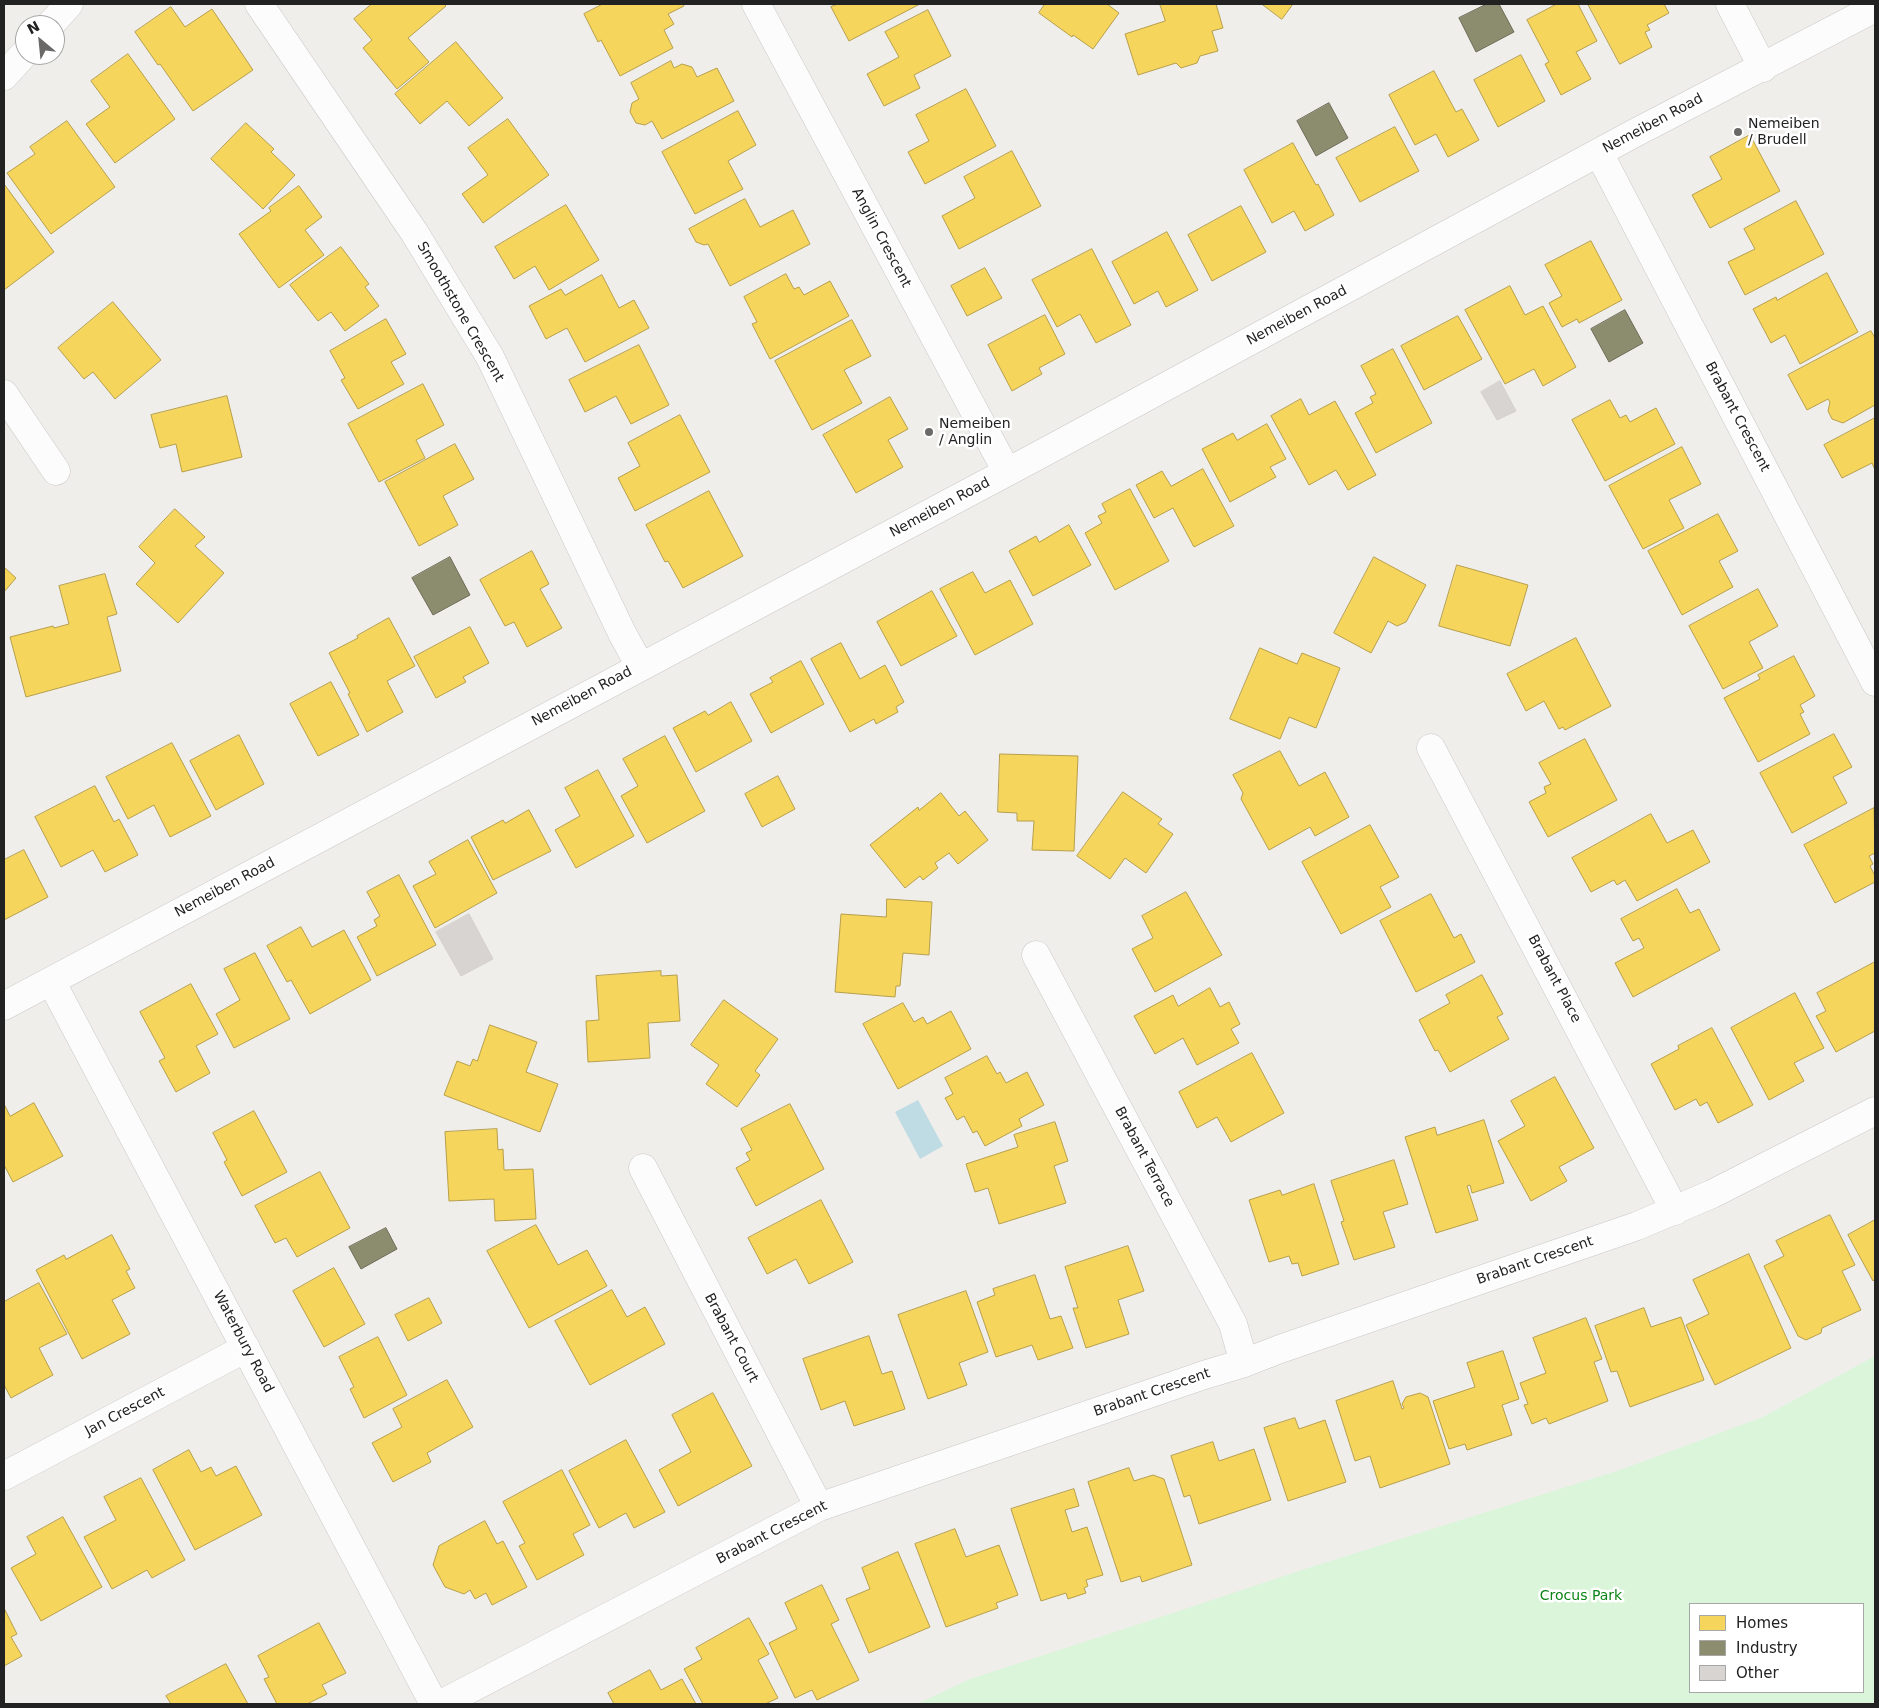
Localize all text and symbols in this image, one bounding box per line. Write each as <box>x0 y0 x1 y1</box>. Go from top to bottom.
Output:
north arrow <box>15 15 65 65</box>
text: N <box>24 18 42 37</box>
street label: Nemeiben Road <box>1600 90 1706 158</box>
place label: Nemeiben / Brudell <box>1748 116 1820 148</box>
marker: Nemeiben / Brudell <box>1732 126 1744 138</box>
street label: Anglin Crescent <box>848 185 914 291</box>
street label: Smoothstone Crescent <box>413 239 507 385</box>
street label: Nemeiben Road <box>1244 282 1350 350</box>
street label: Brabant Crescent <box>1701 359 1773 475</box>
place label: Nemeiben / Anglin <box>939 416 1011 448</box>
marker: Nemeiben / Anglin <box>923 426 935 438</box>
street label: Nemeiben Road <box>887 474 993 542</box>
street label: Nemeiben Road <box>529 663 635 731</box>
street label: Nemeiben Road <box>172 854 278 922</box>
street label: Brabant Place <box>1524 932 1584 1026</box>
street label: Brabant Terrace <box>1110 1104 1178 1210</box>
street label: Brabant Crescent <box>1475 1233 1595 1289</box>
street label: Waterbury Road <box>209 1288 277 1396</box>
street label: Brabant Court <box>700 1290 762 1386</box>
street label: Brabant Crescent <box>1092 1365 1212 1421</box>
street label: Jan Crescent <box>82 1384 168 1440</box>
street label: Brabant Crescent <box>714 1498 830 1568</box>
park label: Crocus Park <box>1540 1588 1622 1604</box>
legend <box>1689 1603 1864 1693</box>
text: Homes <box>1736 1614 1788 1632</box>
text: Industry <box>1736 1639 1798 1657</box>
text: Other <box>1736 1664 1779 1682</box>

